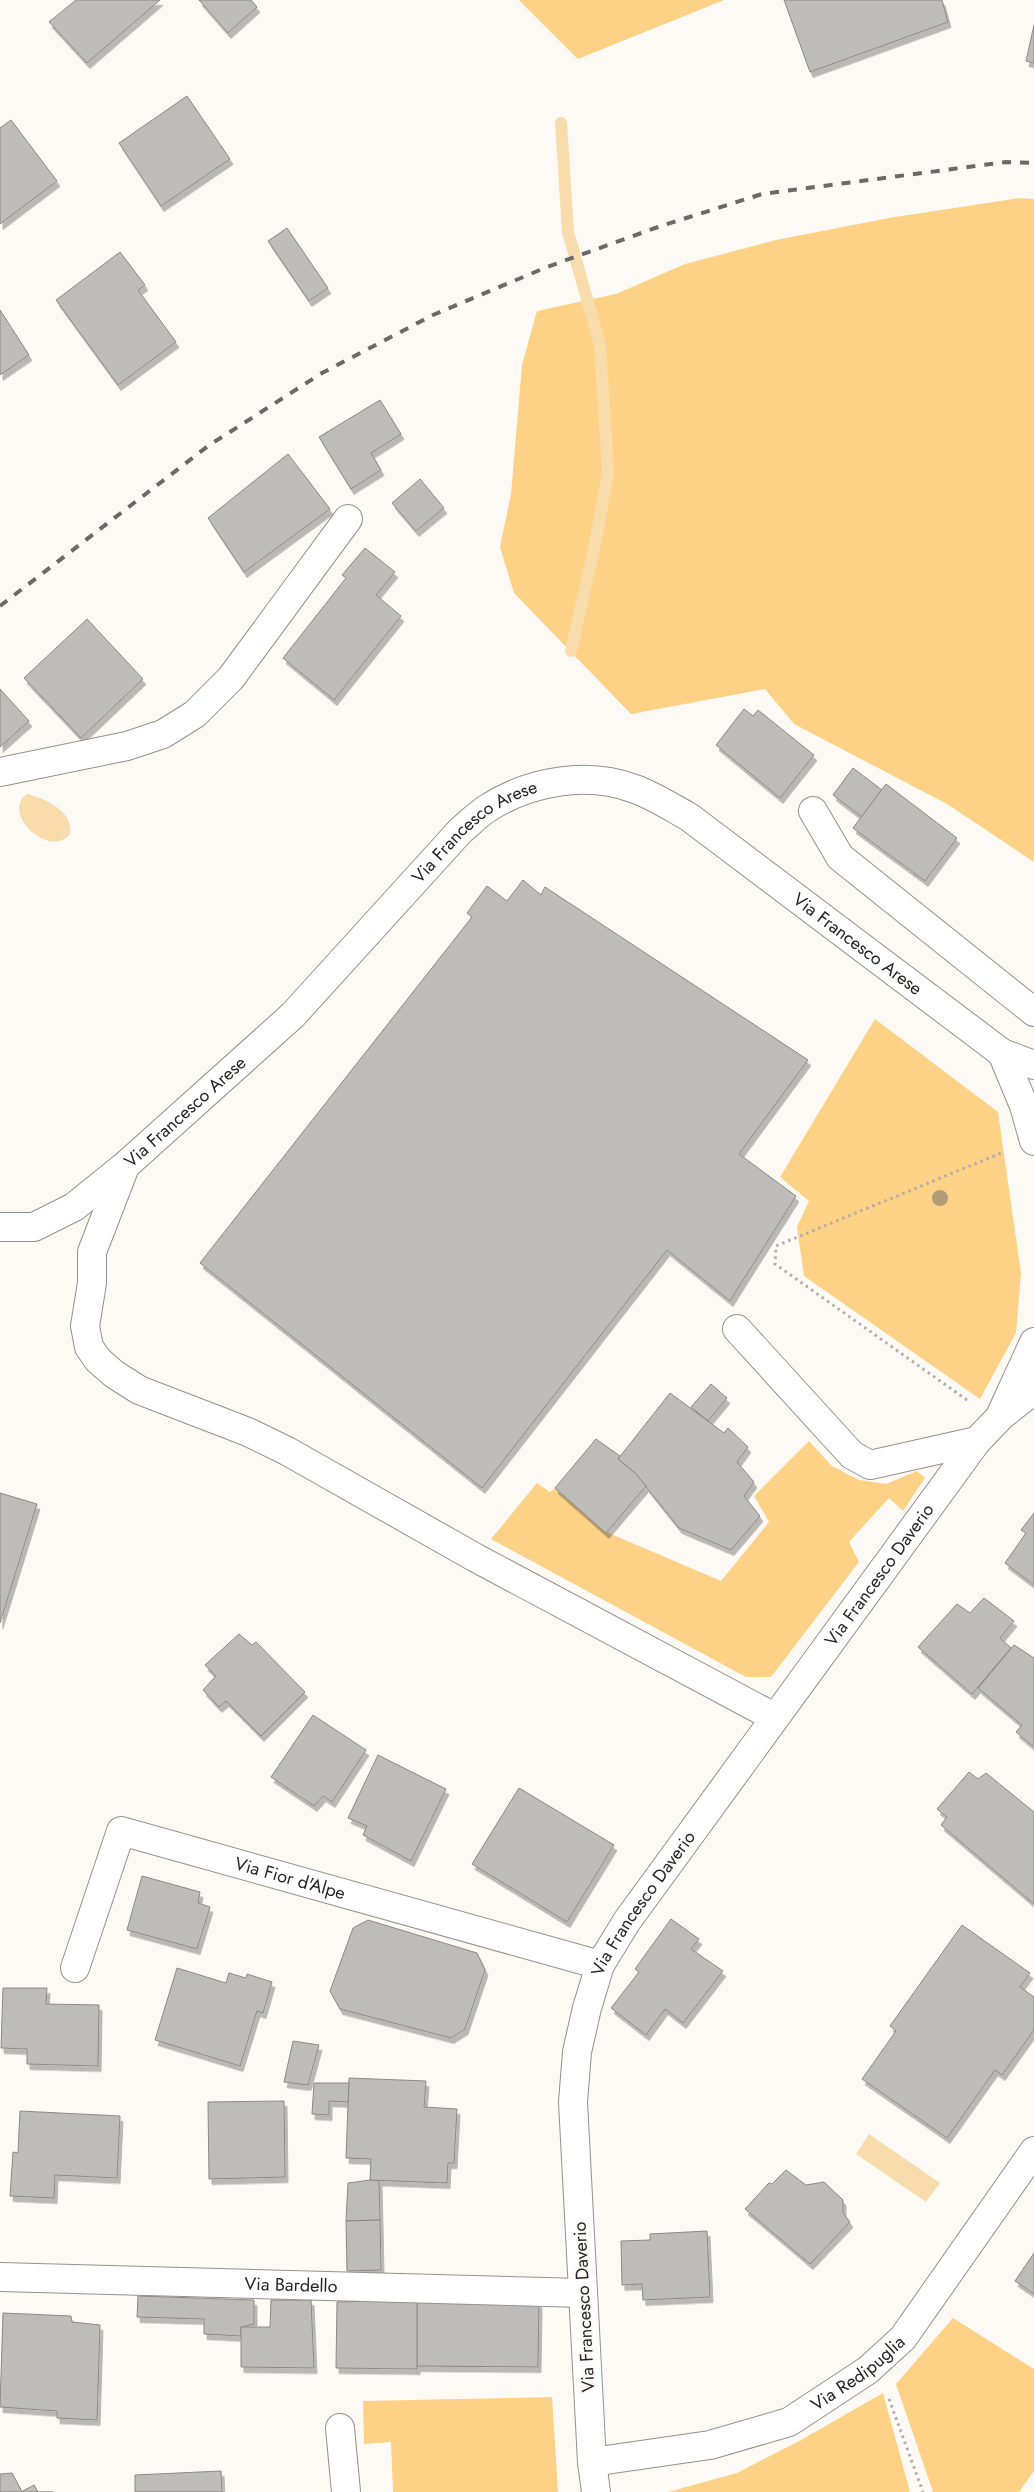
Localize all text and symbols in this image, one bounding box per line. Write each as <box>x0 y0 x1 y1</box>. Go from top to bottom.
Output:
street label: Via Francesco Arese <box>406 774 540 889</box>
street label: Via Francesco Arese <box>787 887 928 1001</box>
street label: Via Francesco Arese <box>118 1050 252 1174</box>
street label: Via Francesco Daverio <box>819 1498 940 1652</box>
street label: Via Francesco Daverio <box>585 1825 702 1979</box>
street label: Via Fior d'Alpe <box>232 1850 348 1906</box>
street label: Via Francesco Daverio <box>567 2221 601 2393</box>
street label: Via Bardello <box>244 2271 338 2299</box>
street label: Via Redipuglia <box>805 2329 911 2417</box>

